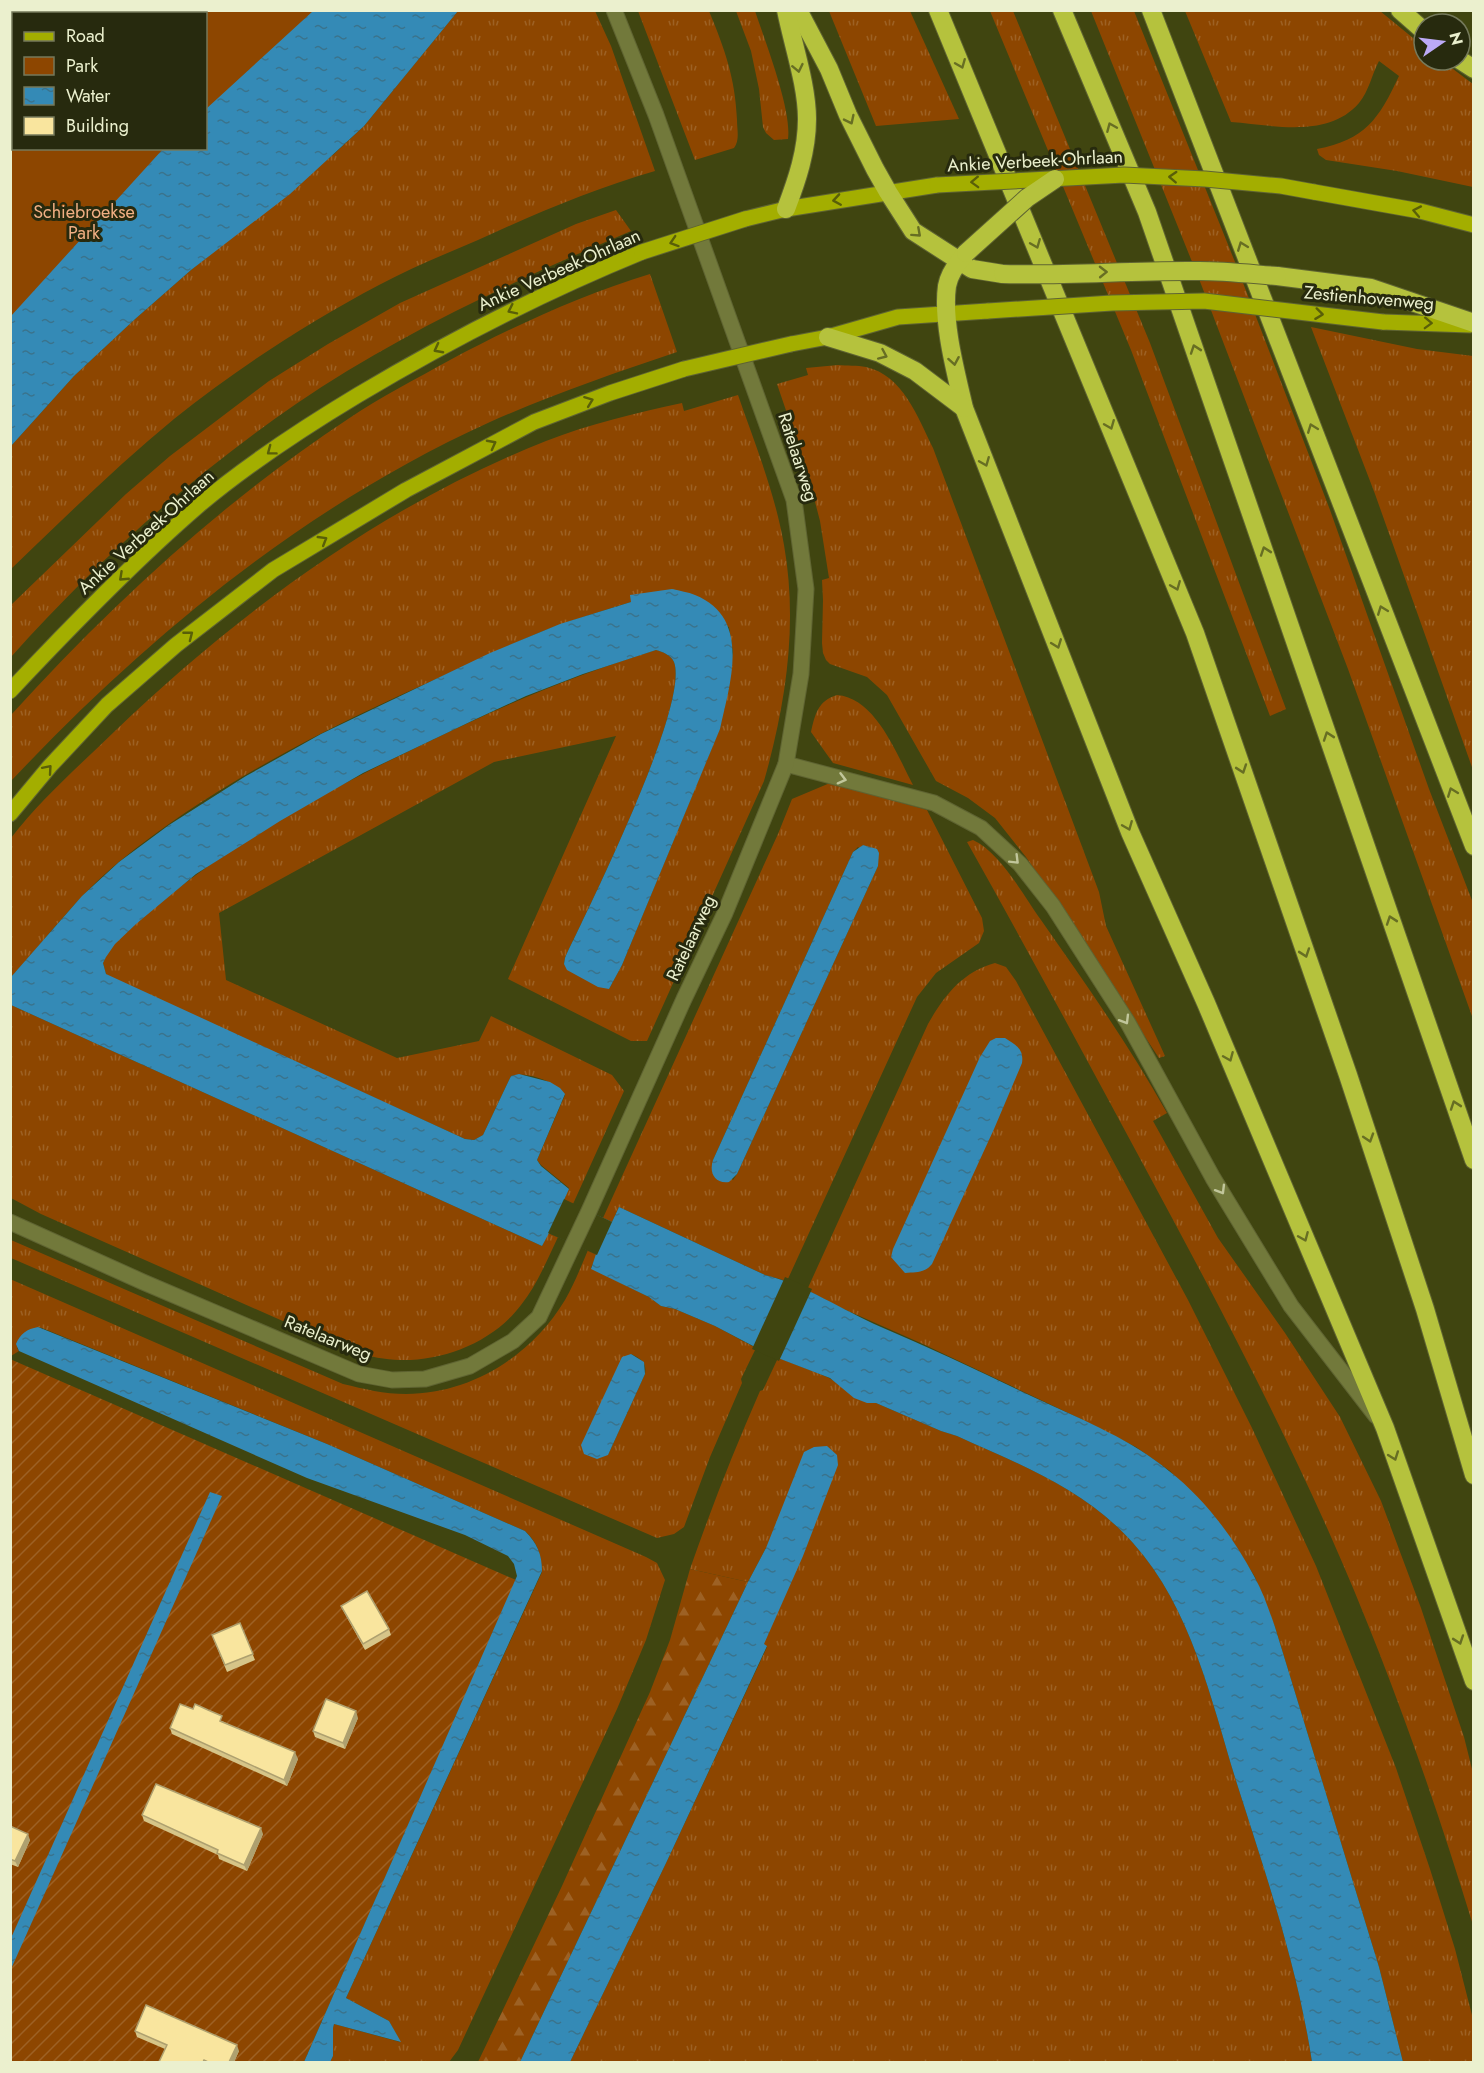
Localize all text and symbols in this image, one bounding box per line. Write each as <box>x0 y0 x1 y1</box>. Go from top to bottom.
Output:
legend <box>12 12 207 150</box>
north arrow <box>1412 12 1472 72</box>
text: Road <box>66 23 105 49</box>
text: N <box>1443 30 1469 47</box>
text: Park <box>66 53 98 79</box>
one-way arrow <box>954 58 966 69</box>
one-way arrow <box>791 62 804 72</box>
text: Water <box>66 83 111 109</box>
text: Building <box>66 113 129 139</box>
one-way arrow <box>843 113 855 124</box>
one-way arrow <box>1107 123 1119 134</box>
street label: Ankie Verbeek-Ohrlaan <box>947 143 1123 179</box>
one-way arrow <box>1168 171 1177 184</box>
one-way arrow <box>971 176 980 189</box>
one-way arrow <box>832 194 841 206</box>
park label: Schiebroekse Park <box>33 199 135 246</box>
one-way arrow <box>1412 205 1422 218</box>
street label: Ankie Verbeek-Ohrlaan <box>473 222 645 318</box>
one-way arrow <box>911 225 922 236</box>
one-way arrow <box>669 234 680 247</box>
one-way arrow <box>1029 238 1041 249</box>
one-way arrow <box>1237 241 1249 252</box>
one-way arrow <box>1098 266 1107 278</box>
street label: Zestienhovenweg <box>1303 279 1435 317</box>
one-way arrow <box>508 303 519 315</box>
one-way arrow <box>1315 307 1324 320</box>
one-way arrow <box>1424 317 1433 330</box>
one-way arrow <box>433 342 444 353</box>
one-way arrow <box>1190 344 1203 355</box>
one-way arrow <box>877 348 888 360</box>
one-way arrow <box>947 356 960 366</box>
one-way arrow <box>583 396 594 408</box>
street label: Ratelaarweg <box>771 409 825 505</box>
one-way arrow <box>1103 418 1115 429</box>
one-way arrow <box>1307 423 1319 434</box>
one-way arrow <box>486 440 497 451</box>
one-way arrow <box>267 444 278 455</box>
one-way arrow <box>978 457 991 467</box>
street label: Ankie Verbeek-Ohrlaan <box>72 464 220 600</box>
one-way arrow <box>317 535 327 547</box>
one-way arrow <box>1259 546 1272 557</box>
one-way arrow <box>119 569 130 580</box>
one-way arrow <box>1169 579 1181 590</box>
one-way arrow <box>1377 605 1389 616</box>
one-way arrow <box>183 632 194 643</box>
one-way arrow <box>1050 638 1062 649</box>
one-way arrow <box>1323 731 1335 742</box>
one-way arrow <box>1234 763 1247 774</box>
one-way arrow <box>41 765 52 776</box>
one-way arrow <box>837 771 847 784</box>
one-way arrow <box>1447 787 1460 798</box>
one-way arrow <box>1120 820 1133 830</box>
one-way arrow <box>1008 853 1019 864</box>
street label: Ratelaarweg <box>660 891 722 985</box>
one-way arrow <box>1386 915 1399 926</box>
one-way arrow <box>1298 947 1311 958</box>
one-way arrow <box>1118 1014 1130 1024</box>
one-way arrow <box>1222 1050 1234 1061</box>
one-way arrow <box>1449 1100 1462 1111</box>
one-way arrow <box>1361 1132 1374 1143</box>
one-way arrow <box>1213 1184 1225 1194</box>
one-way arrow <box>1297 1230 1309 1241</box>
street label: Ratelaarweg <box>280 1309 376 1367</box>
one-way arrow <box>1387 1450 1400 1460</box>
one-way arrow <box>1452 1634 1465 1644</box>

